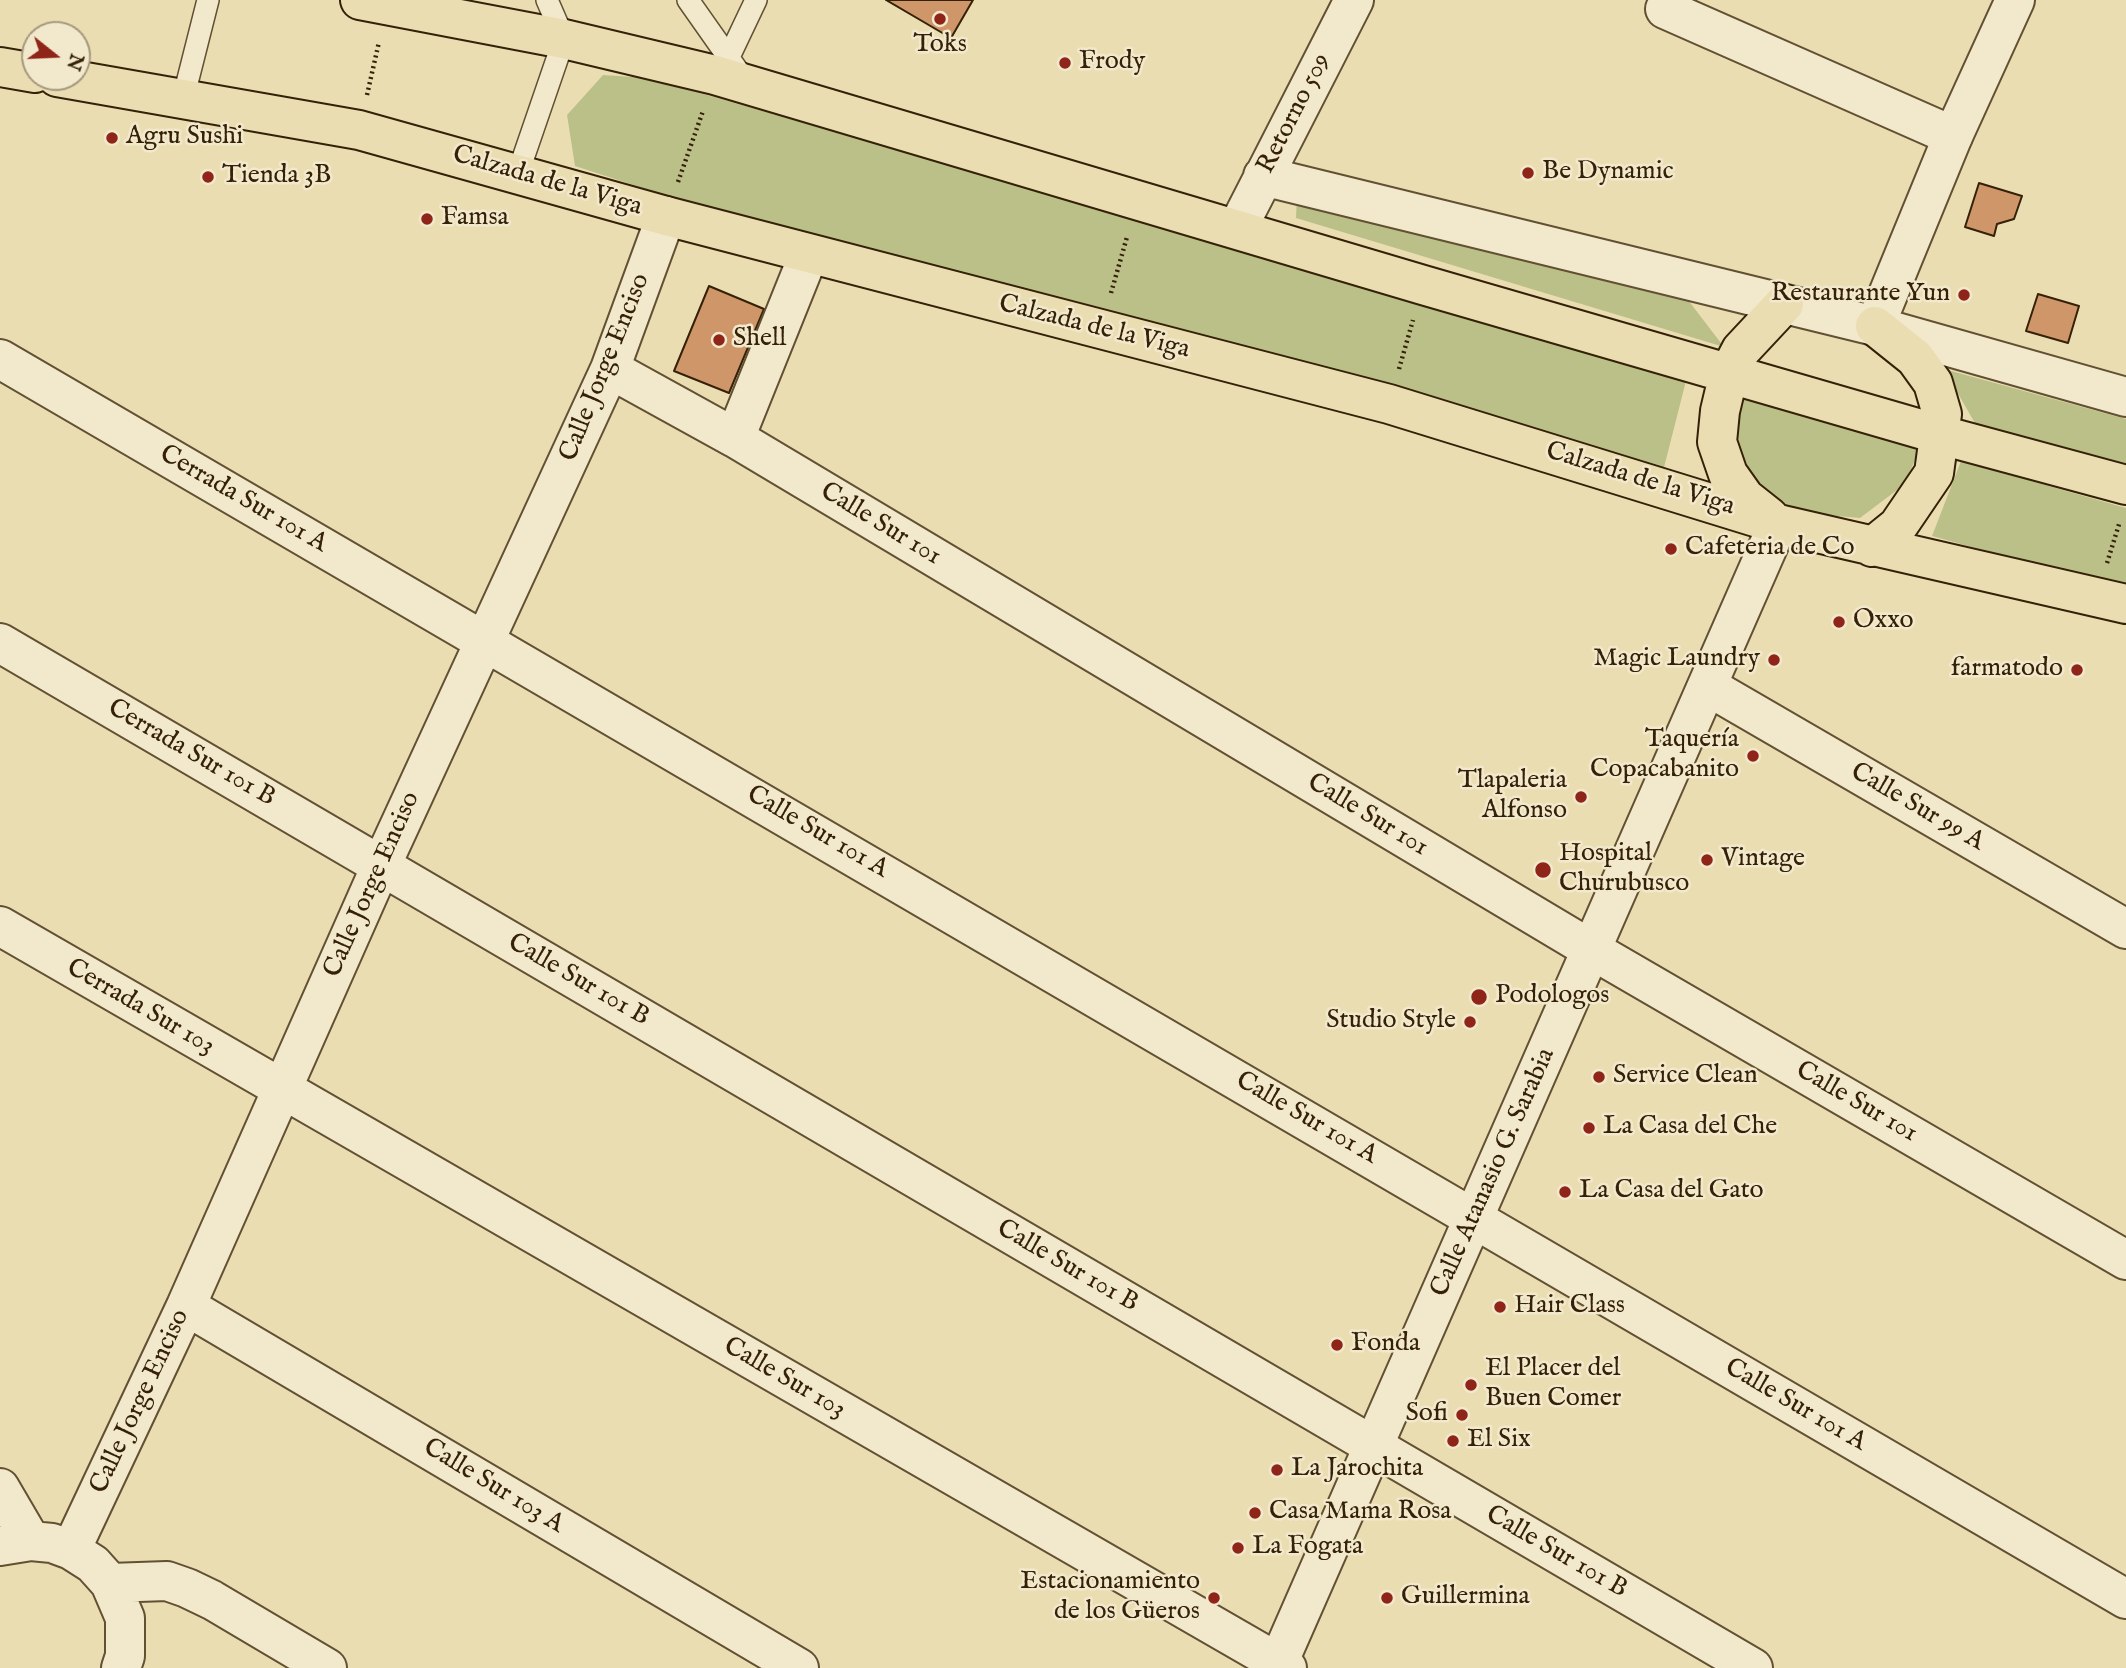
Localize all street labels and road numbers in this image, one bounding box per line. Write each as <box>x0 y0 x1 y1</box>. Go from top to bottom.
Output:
street label: Retorno 509 <box>1251 49 1339 179</box>
street label: Calzada de la Viga <box>449 140 645 224</box>
street label: Calle Jorge Enciso <box>554 270 658 466</box>
street label: Calzada de la Viga <box>995 289 1193 367</box>
street label: Calzada de la Viga <box>1542 436 1738 524</box>
street label: Cerrada Sur 101 A <box>153 439 333 561</box>
street label: Calle Sur 101 <box>814 477 946 573</box>
street label: Cerrada Sur 101 B <box>102 693 280 815</box>
street label: Calle Sur 99 A <box>1844 757 1990 859</box>
street label: Calle Sur 101 <box>1301 768 1433 864</box>
street label: Calle Sur 101 A <box>740 780 894 886</box>
street label: Calle Jorge Enciso <box>318 787 428 983</box>
street label: Calle Sur 101 B <box>502 928 654 1034</box>
street label: Cerrada Sur 103 <box>60 953 220 1063</box>
street label: Calle Atanasio G. Sarabia <box>1425 1044 1563 1302</box>
street label: Calle Sur 101 <box>1790 1056 1922 1150</box>
street label: Calle Sur 101 A <box>1229 1066 1383 1172</box>
street label: Calle Sur 101 B <box>991 1214 1143 1320</box>
street label: Calle Jorge Enciso <box>85 1305 197 1499</box>
street label: Calle Sur 103 <box>717 1332 851 1426</box>
street label: Calle Sur 101 A <box>1718 1353 1872 1459</box>
street label: Calle Sur 103 A <box>417 1433 569 1541</box>
street label: Calle Sur 101 B <box>1480 1500 1632 1606</box>

